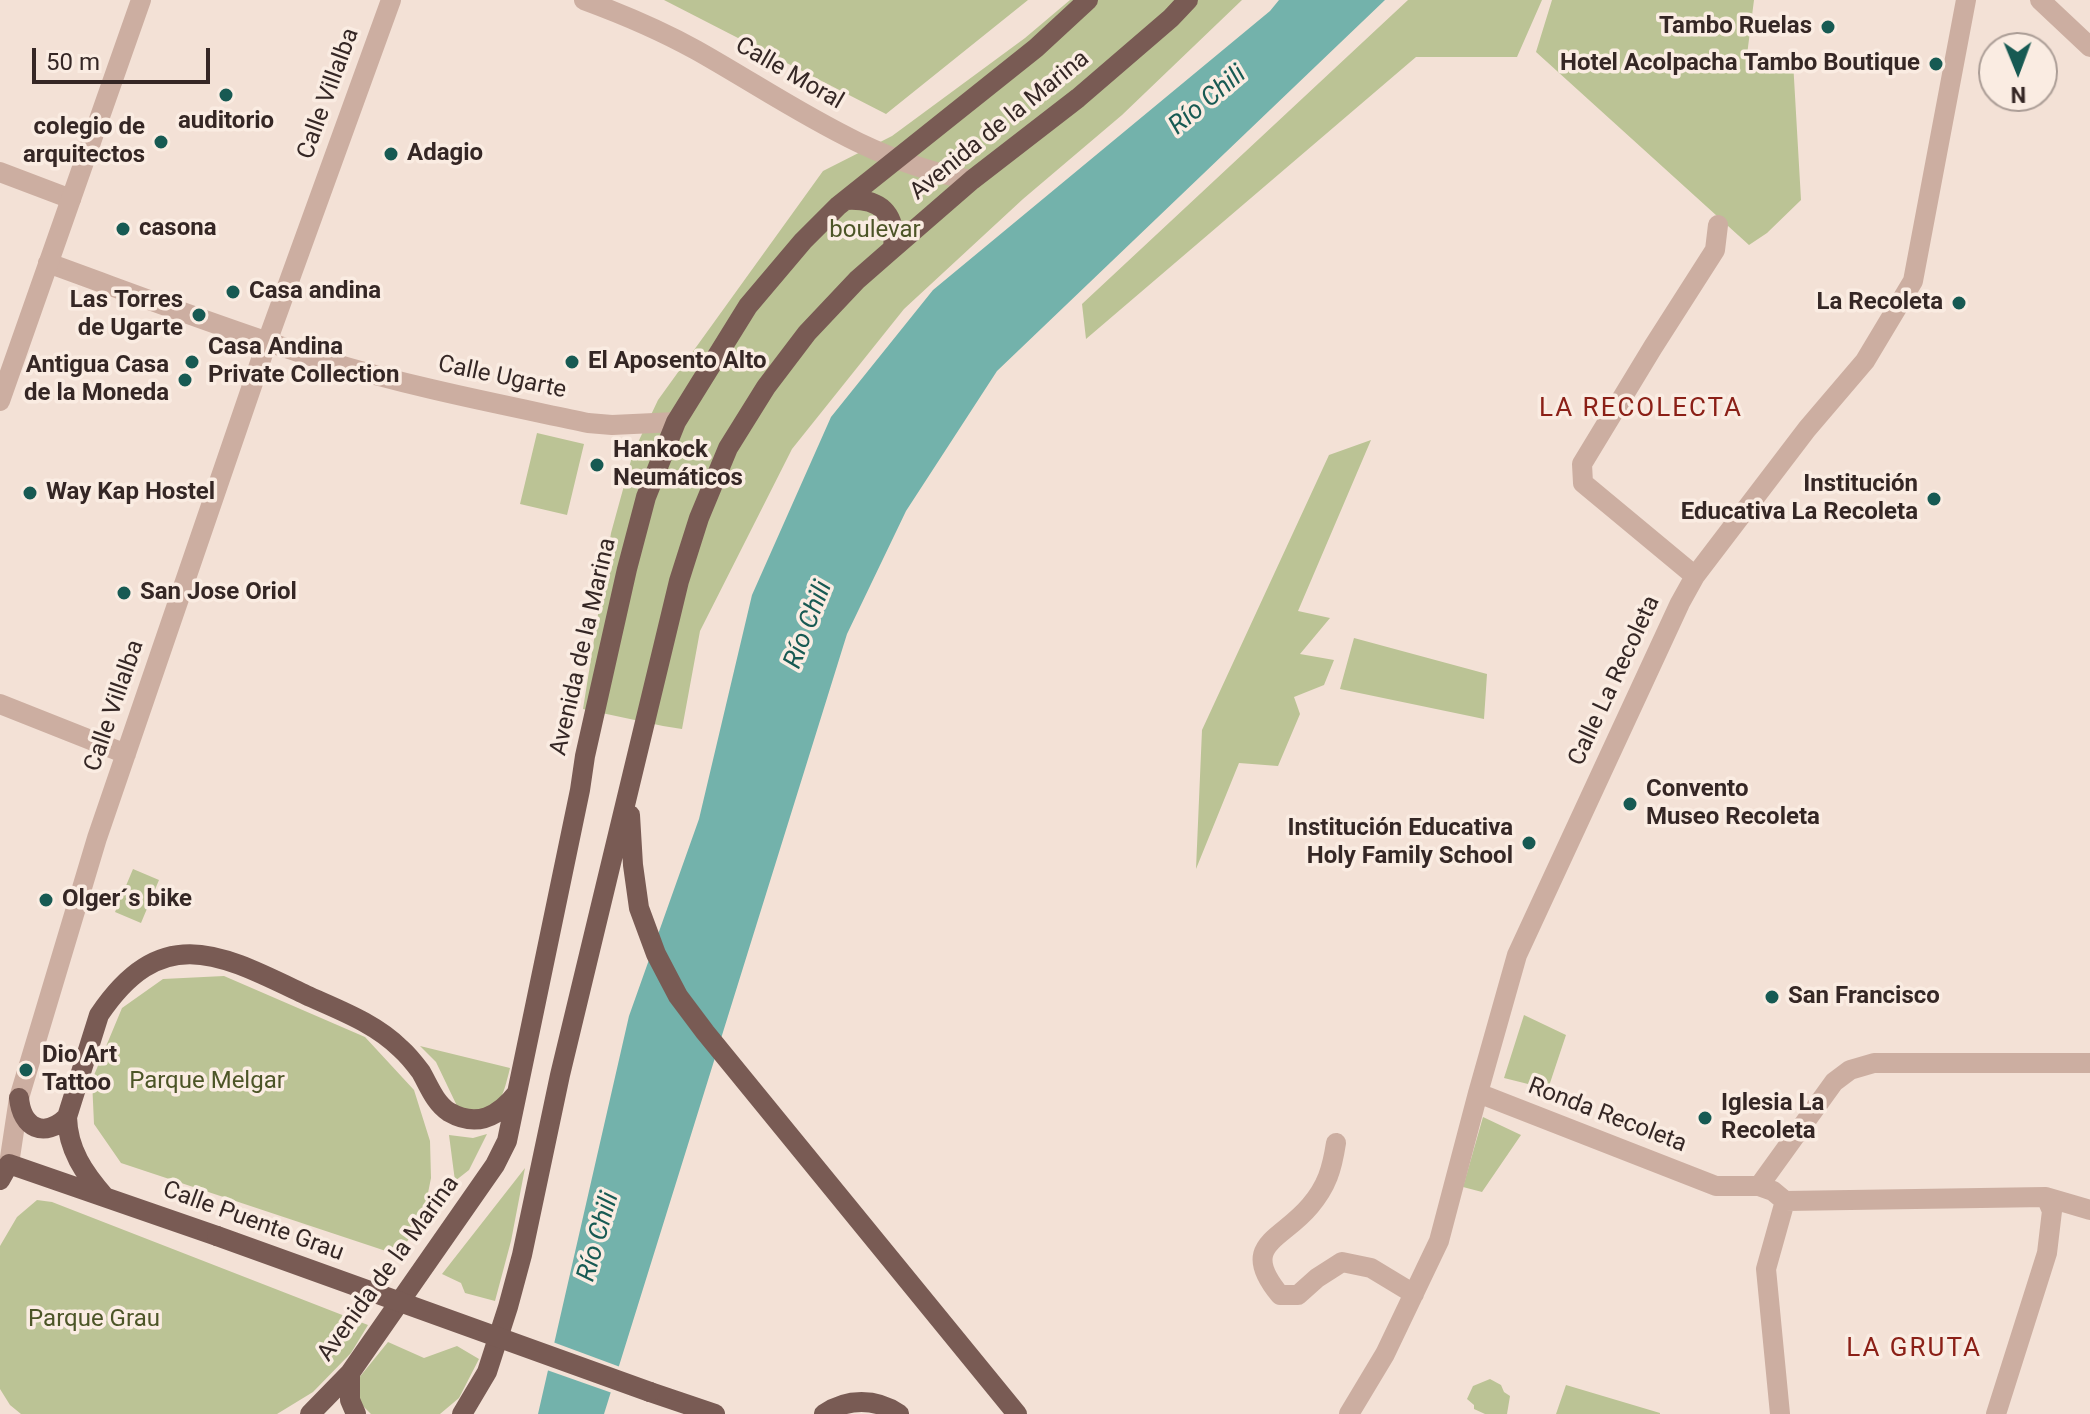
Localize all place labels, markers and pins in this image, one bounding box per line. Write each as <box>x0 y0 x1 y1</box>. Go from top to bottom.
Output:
place label: Tambo Ruelas <box>1659 13 1812 41</box>
marker: Tambo Ruelas <box>1819 18 1837 36</box>
place label: Hotel Acolpacha Tambo Boutique <box>1560 50 1920 78</box>
marker: Hotel Acolpacha Tambo Boutique <box>1927 55 1945 73</box>
marker: auditorio <box>217 86 235 104</box>
place label: auditorio <box>178 108 274 136</box>
place label: colegio de arquitectos <box>23 114 145 170</box>
marker: colegio de arquitectos <box>152 133 170 151</box>
place label: Adagio <box>407 140 483 168</box>
marker: Adagio <box>382 145 400 163</box>
place label: casona <box>139 215 217 243</box>
marker: casona <box>114 220 132 238</box>
place label: Casa andina <box>249 278 381 306</box>
marker: Casa andina <box>224 283 242 301</box>
place label: Las Torres de Ugarte <box>70 287 183 343</box>
place label: La Recoleta <box>1817 289 1943 317</box>
marker: La Recoleta <box>1950 294 1968 312</box>
marker: Las Torres de Ugarte <box>190 306 208 324</box>
place label: Casa Andina Private Collection <box>208 334 399 390</box>
place label: El Aposento Alto <box>588 348 766 376</box>
place label: Antigua Casa de la Moneda <box>24 352 169 408</box>
marker: Casa Andina Private Collection <box>183 353 201 371</box>
marker: El Aposento Alto <box>563 353 581 371</box>
marker: Antigua Casa de la Moneda <box>176 371 194 389</box>
place label: Hankock Neumáticos <box>613 437 743 493</box>
marker: Hankock Neumáticos <box>588 456 606 474</box>
place label: Institución Educativa La Recoleta <box>1681 471 1918 527</box>
place label: Way Kap Hostel <box>46 479 215 507</box>
marker: Way Kap Hostel <box>21 484 39 502</box>
marker: Institución Educativa La Recoleta <box>1925 490 1943 508</box>
place label: San Jose Oriol <box>140 579 297 607</box>
marker: San Jose Oriol <box>115 584 133 602</box>
place label: Convento Museo Recoleta <box>1646 776 1820 832</box>
marker: Convento Museo Recoleta <box>1621 795 1639 813</box>
place label: Institución Educativa Holy Family School <box>1287 815 1513 871</box>
marker: Institución Educativa Holy Family School <box>1520 834 1538 852</box>
place label: Olger´s bike <box>62 886 192 914</box>
marker: Olger´s bike <box>37 891 55 909</box>
place label: San Francisco <box>1788 983 1940 1011</box>
marker: San Francisco <box>1763 988 1781 1006</box>
place label: Dio Art Tattoo <box>42 1042 117 1098</box>
marker: Dio Art Tattoo <box>17 1061 35 1079</box>
place label: Iglesia La Recoleta <box>1721 1090 1824 1146</box>
marker: Iglesia La Recoleta <box>1696 1109 1714 1127</box>

